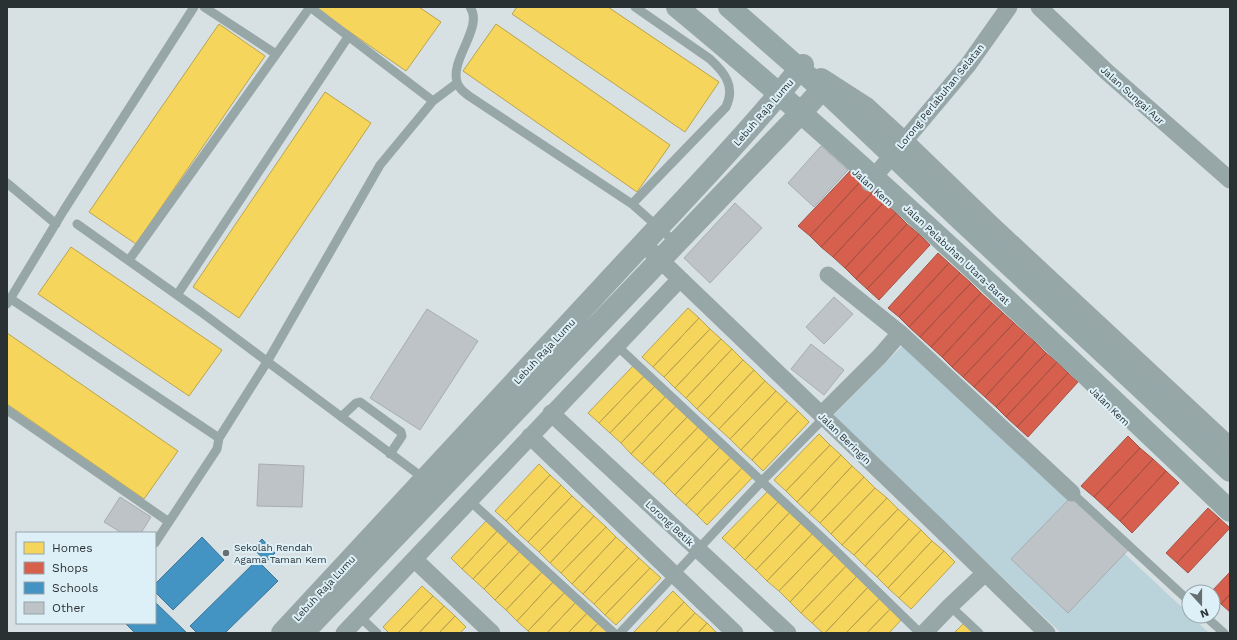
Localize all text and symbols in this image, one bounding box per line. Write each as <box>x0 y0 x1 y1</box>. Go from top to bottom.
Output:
street label: Lorong Perlabuhan Selatan <box>895 42 986 151</box>
street label: Jalan Sungai Aur <box>1099 64 1167 127</box>
street label: Lebuh Raja Lumu <box>731 77 795 148</box>
street label: Jalan Kem <box>850 166 895 208</box>
street label: Jalan Pelabuhan Utara-Barat <box>901 202 1013 307</box>
street label: Lebuh Raja Lumu <box>511 316 577 386</box>
street label: Jalan Kem <box>1088 385 1132 428</box>
street label: Jalan Beringin <box>816 410 873 466</box>
street label: Lorong Betik <box>643 498 696 549</box>
legend <box>16 532 156 624</box>
text: Homes <box>52 541 93 555</box>
place label: Sekolah Rendah Agama Taman Kem <box>234 542 327 565</box>
marker: Sekolah Rendah Agama Taman Kem <box>221 548 231 558</box>
street label: Lebuh Raja Lumu <box>291 553 357 623</box>
text: Shops <box>52 561 88 575</box>
text: Schools <box>52 581 98 595</box>
north arrow <box>1181 584 1221 624</box>
text: Other <box>52 601 85 615</box>
text: N <box>1198 605 1211 620</box>

